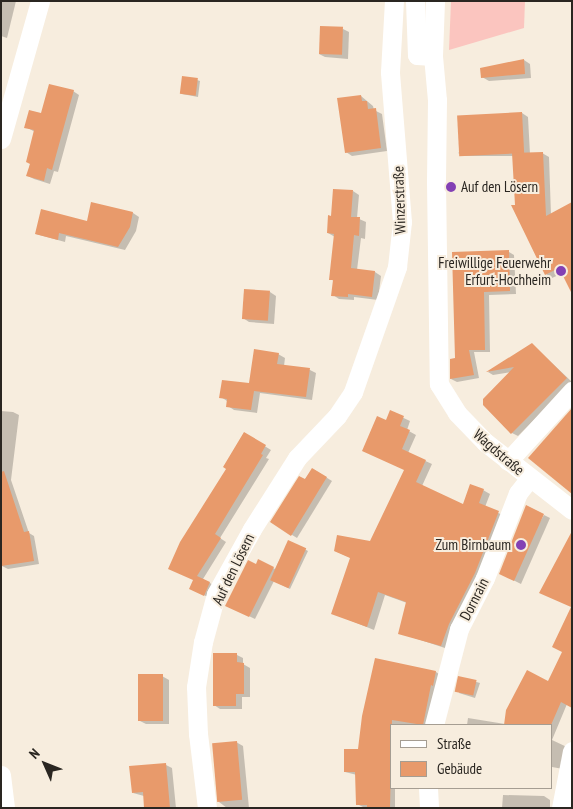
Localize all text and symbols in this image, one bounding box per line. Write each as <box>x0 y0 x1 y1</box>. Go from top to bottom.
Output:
street label: Winzerstraße <box>389 166 409 234</box>
place label: Auf den Lösern <box>461 178 538 196</box>
marker: Auf den Lösern <box>445 181 457 193</box>
place label: Freiwillige Feuerwehr Erfurt-Hochheim <box>438 253 551 288</box>
marker: Freiwillige Feuerwehr Erfurt-Hochheim <box>555 265 567 277</box>
street label: Wagdstraße <box>470 425 528 479</box>
street label: Auf den Lösern <box>208 530 258 608</box>
place label: Zum Birnbaum <box>435 536 511 554</box>
marker: Zum Birnbaum <box>515 539 527 551</box>
street label: Dornrain <box>456 575 492 623</box>
legend <box>390 724 553 789</box>
text: Straße <box>437 734 471 753</box>
north arrow <box>20 739 70 789</box>
text: N <box>25 745 43 763</box>
text: Gebäude <box>437 759 482 778</box>

